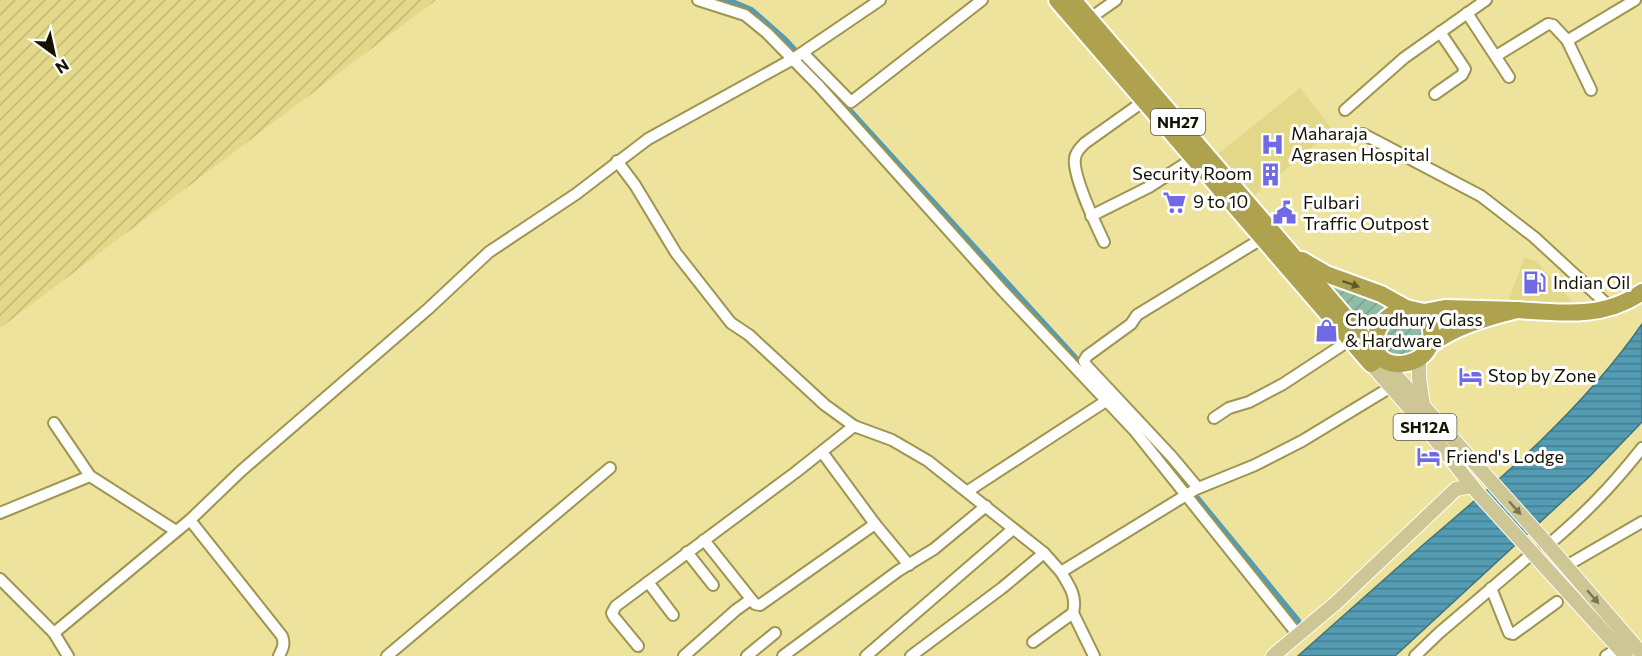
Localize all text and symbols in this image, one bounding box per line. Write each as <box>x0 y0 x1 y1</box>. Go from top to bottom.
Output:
north arrow <box>24 24 84 84</box>
text: N <box>52 56 73 78</box>
road number: NH27 <box>1151 109 1205 135</box>
place label: Maharaja Agrasen Hospital <box>1291 122 1430 165</box>
hospital icon: Maharaja Agrasen Hospital <box>1260 131 1286 157</box>
building icon: Security Room <box>1257 161 1283 187</box>
place label: Security Room <box>1132 162 1252 184</box>
supermarket icon: 9 to 10 <box>1162 189 1188 215</box>
place label: 9 to 10 <box>1193 190 1248 212</box>
place label: Fulbari Traffic Outpost <box>1303 191 1429 234</box>
public building icon: Fulbari Traffic Outpost <box>1272 200 1298 226</box>
fuel station icon: Indian Oil <box>1522 270 1548 296</box>
place label: Indian Oil <box>1553 271 1630 293</box>
one-way arrow <box>1342 279 1360 289</box>
place label: Choudhury Glass & Hardware <box>1345 308 1483 351</box>
shop icon: Choudhury Glass & Hardware <box>1314 317 1340 343</box>
hotel icon: Stop by Zone <box>1457 363 1483 389</box>
place label: Stop by Zone <box>1488 364 1596 386</box>
road number: SH12A <box>1394 414 1456 440</box>
hotel icon: Friend's Lodge <box>1415 444 1441 470</box>
place label: Friend's Lodge <box>1446 445 1564 467</box>
one-way arrow <box>1508 501 1522 516</box>
one-way arrow <box>1586 589 1599 604</box>

